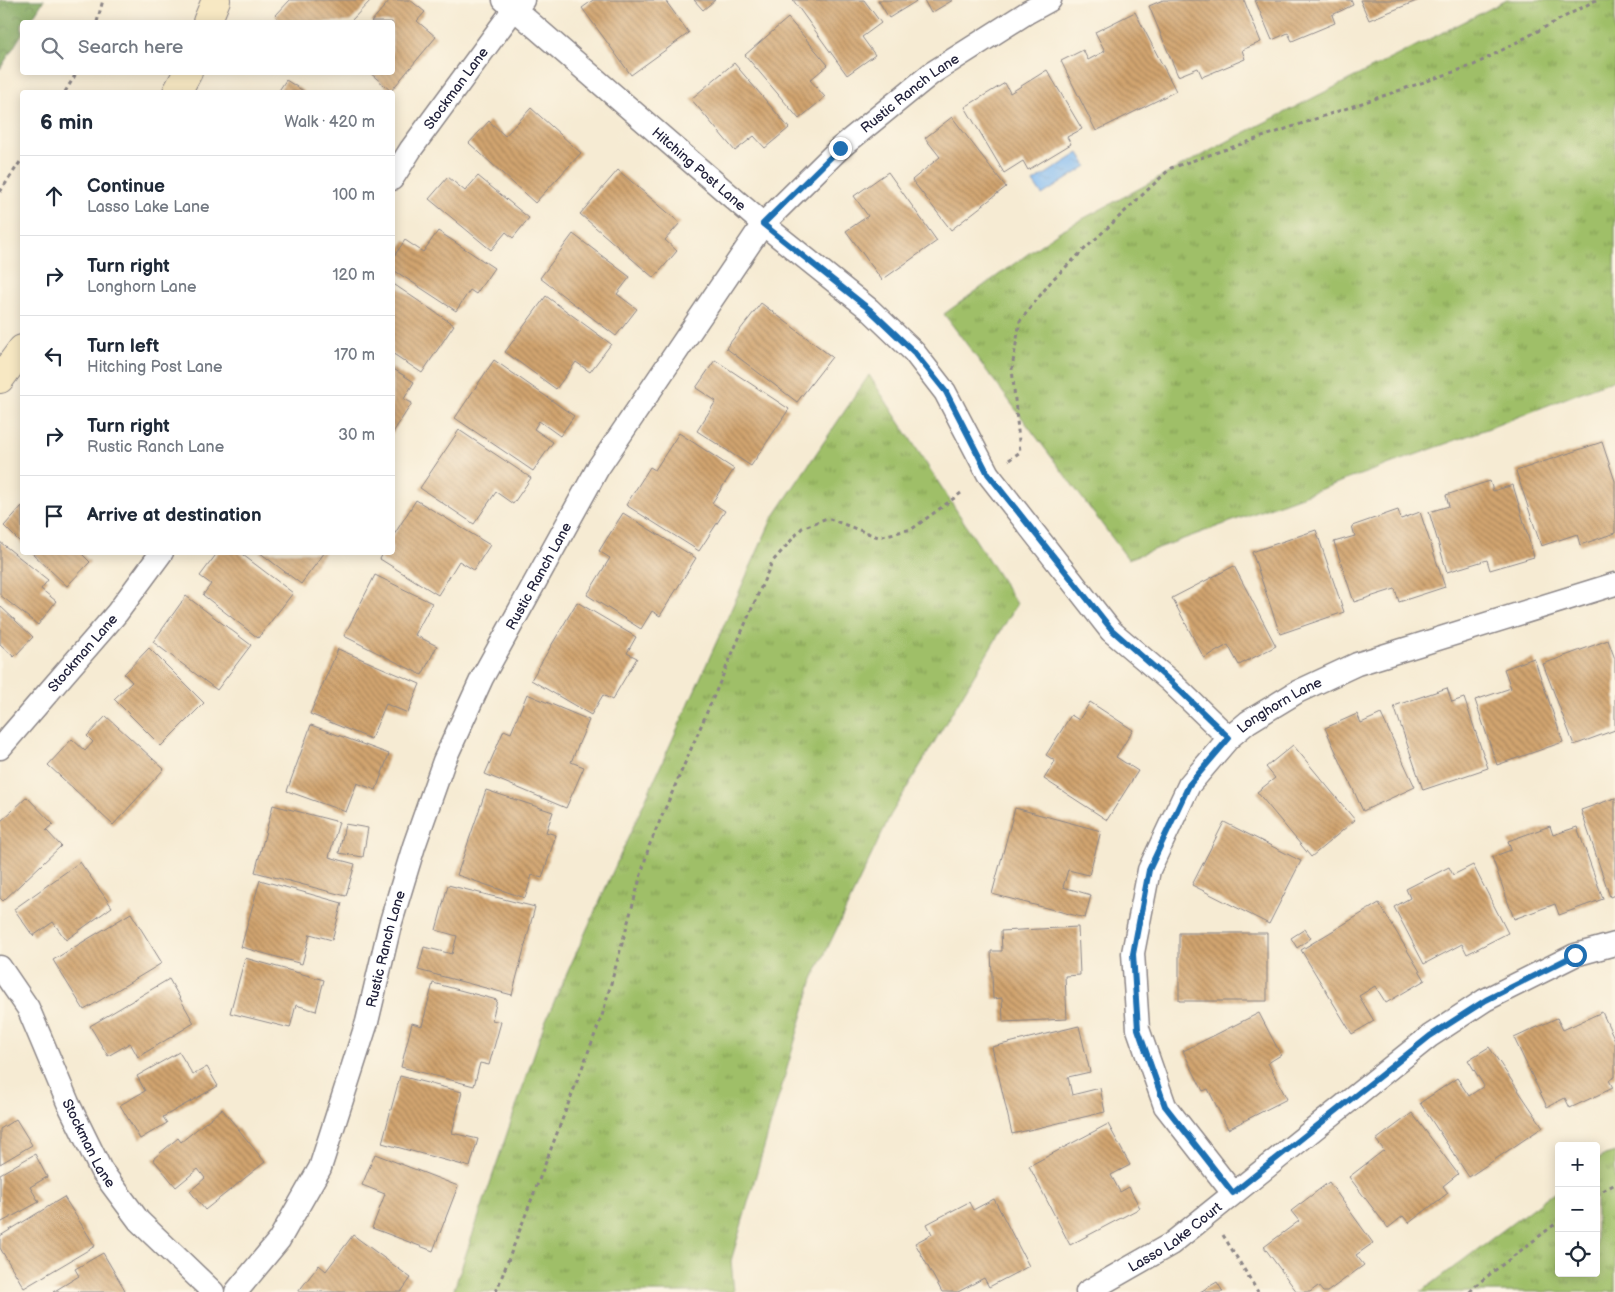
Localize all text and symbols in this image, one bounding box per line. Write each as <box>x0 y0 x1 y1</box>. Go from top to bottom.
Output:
search box <box>20 20 395 75</box>
icon: search <box>38 34 66 62</box>
text: Search here <box>78 36 183 59</box>
street label: Stockman Lane <box>420 44 492 133</box>
street label: Rustic Ranch Lane <box>857 50 962 137</box>
text: 6 min <box>40 110 93 135</box>
text: Walk · 420 m <box>284 113 375 132</box>
street label: Hitching Post Lane <box>648 124 749 214</box>
route end <box>829 137 852 160</box>
text: Continue <box>87 175 165 198</box>
icon: ahead <box>40 182 68 210</box>
text: 100 m <box>332 186 375 205</box>
text: Lasso Lake Lane <box>87 198 209 217</box>
text: Turn right <box>87 255 170 278</box>
icon: right <box>40 262 68 290</box>
text: 120 m <box>332 266 375 285</box>
text: Longhorn Lane <box>87 278 196 297</box>
text: Turn left <box>87 335 159 358</box>
icon: left <box>40 342 68 370</box>
text: 170 m <box>334 346 375 365</box>
text: Hitching Post Lane <box>87 358 223 377</box>
text: Turn right <box>87 415 170 438</box>
icon: right <box>40 422 68 450</box>
text: 30 m <box>338 426 375 445</box>
text: Rustic Ranch Lane <box>87 438 224 457</box>
icon: arrive <box>40 502 68 530</box>
text: Arrive at destination <box>87 504 262 527</box>
street label: Rustic Ranch Lane <box>502 519 575 633</box>
street label: Stockman Lane <box>44 611 121 696</box>
street label: Longhorn Lane <box>1234 674 1325 737</box>
street label: Rustic Ranch Lane <box>363 889 409 1009</box>
route start <box>1564 944 1587 967</box>
street label: Stockman Lane <box>58 1096 119 1191</box>
map controls <box>1555 1142 1600 1277</box>
button: + <box>1555 1142 1600 1187</box>
button: − <box>1555 1187 1600 1232</box>
street label: Lasso Lake Court <box>1125 1198 1226 1276</box>
button: locate <box>1555 1232 1600 1277</box>

